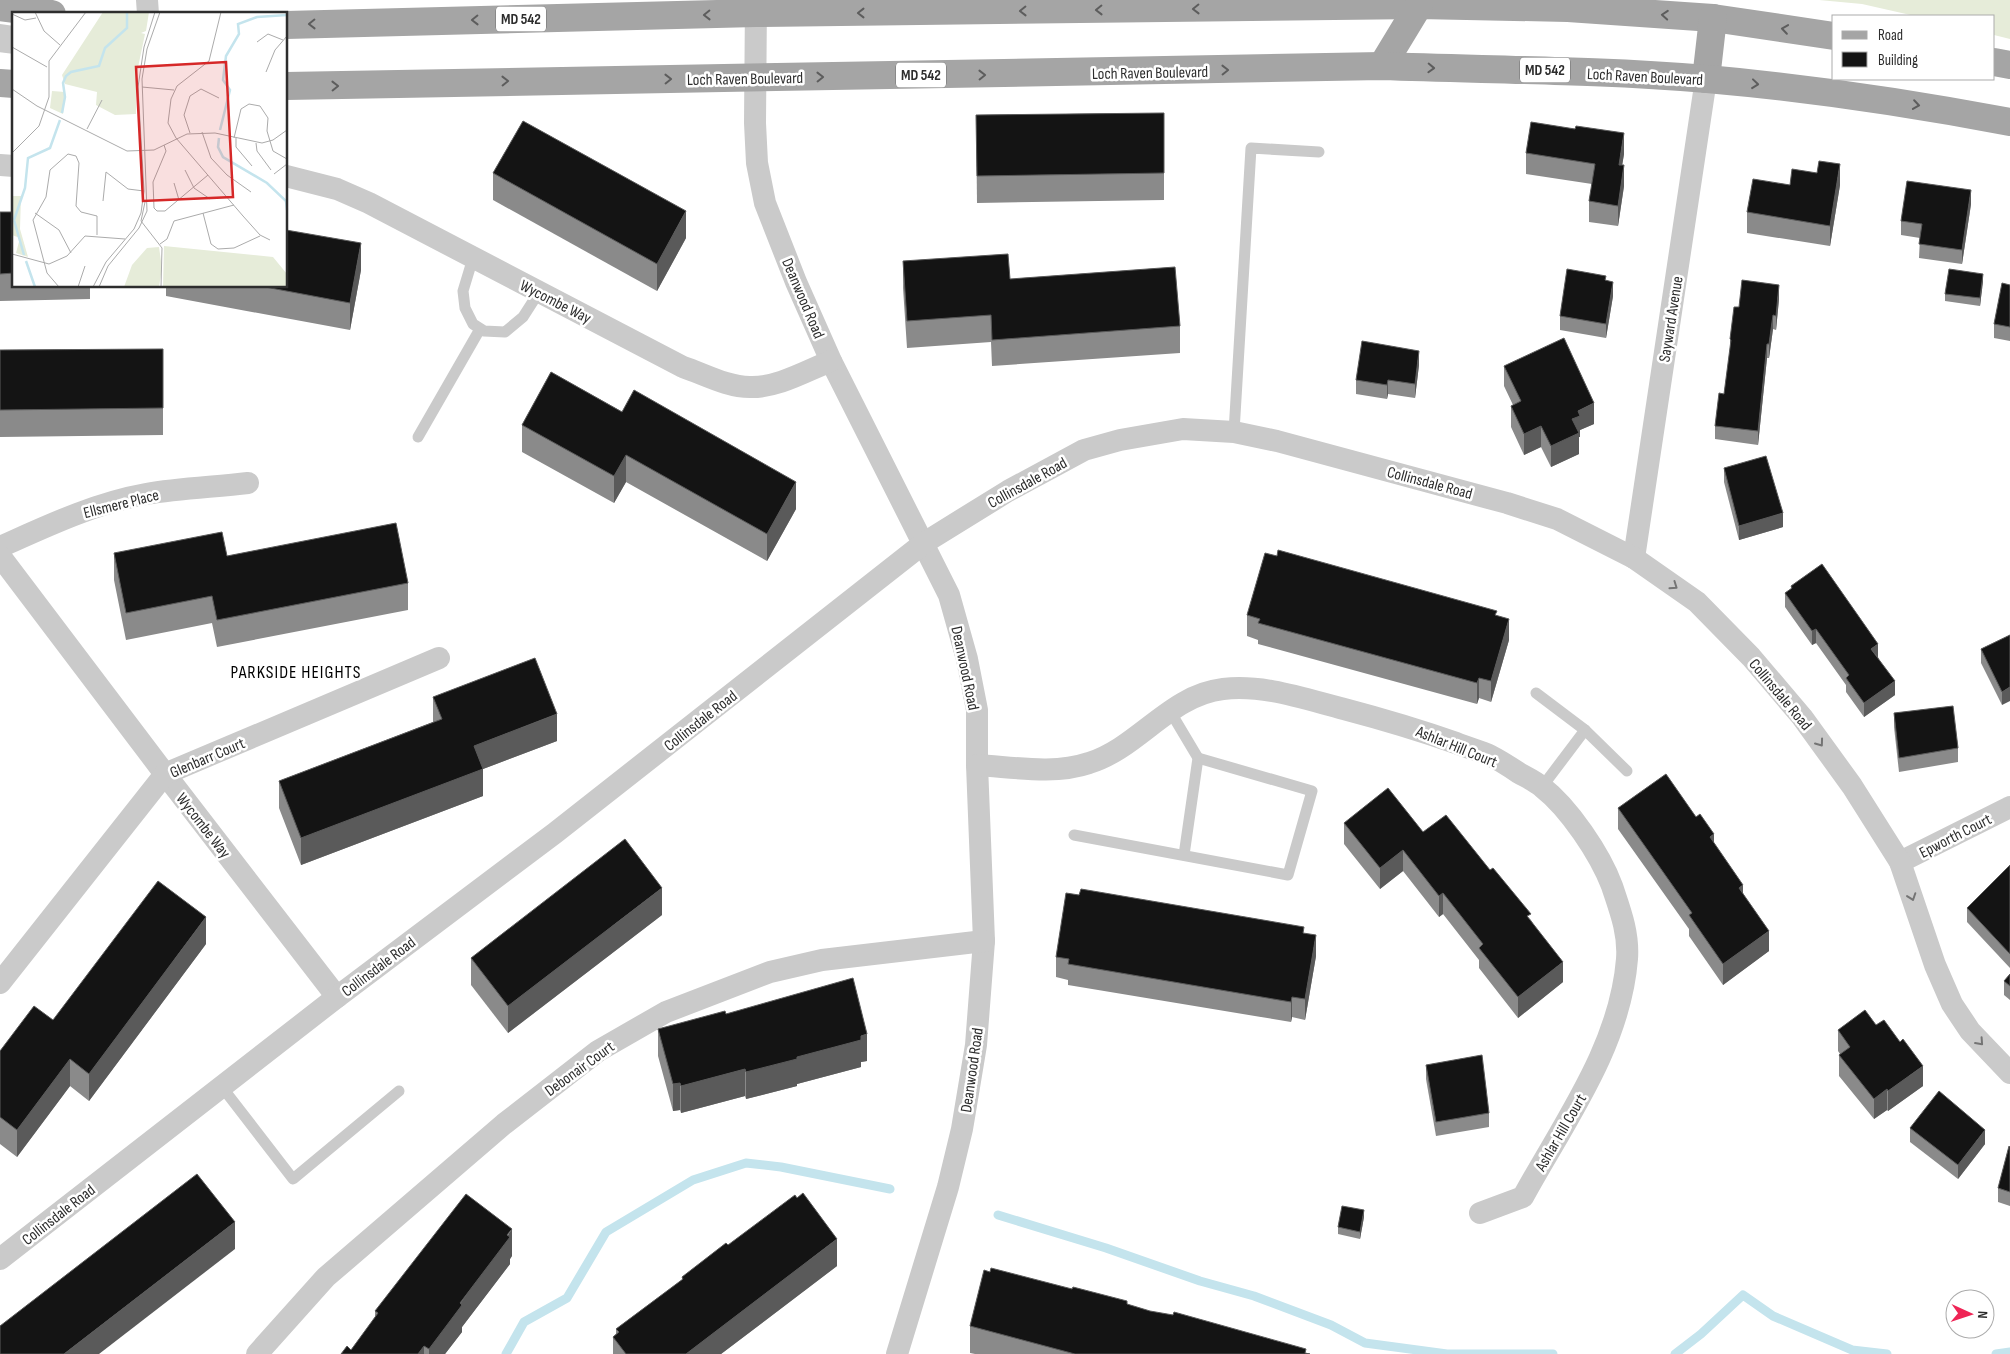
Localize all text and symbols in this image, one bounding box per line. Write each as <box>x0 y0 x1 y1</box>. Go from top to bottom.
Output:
one-way arrow <box>1191 4 1199 14</box>
one-way arrow <box>1095 5 1103 15</box>
road number: MD 542 <box>496 6 546 32</box>
one-way arrow <box>1019 6 1026 16</box>
one-way arrow <box>856 8 864 18</box>
one-way arrow <box>703 9 711 20</box>
one-way arrow <box>1660 10 1668 21</box>
inset map <box>12 12 288 288</box>
one-way arrow <box>470 15 478 25</box>
legend <box>1832 15 1995 80</box>
one-way arrow <box>308 19 316 29</box>
one-way arrow <box>1781 24 1790 34</box>
text: Road <box>1878 26 1903 45</box>
text: Building <box>1878 51 1918 70</box>
road number: MD 542 <box>1520 58 1570 82</box>
road number: MD 542 <box>896 62 946 88</box>
street label: Loch Raven Boulevard <box>1092 63 1208 84</box>
one-way arrow <box>1428 63 1435 73</box>
one-way arrow <box>1222 65 1229 75</box>
street label: Loch Raven Boulevard <box>1586 65 1703 90</box>
street label: Loch Raven Boulevard <box>687 69 803 90</box>
one-way arrow <box>979 69 987 80</box>
one-way arrow <box>816 72 824 82</box>
one-way arrow <box>664 74 672 84</box>
one-way arrow <box>502 76 510 87</box>
one-way arrow <box>1751 78 1759 89</box>
one-way arrow <box>332 81 339 91</box>
one-way arrow <box>1912 99 1920 110</box>
street label: Deanwood Road <box>777 256 828 342</box>
street label: Sayward Avenue <box>1655 275 1688 364</box>
street label: Wycombe Way <box>517 276 594 328</box>
street label: Collinsdale Road <box>985 454 1071 513</box>
street label: Collinsdale Road <box>1385 463 1474 504</box>
street label: Ellsmere Place <box>82 486 161 523</box>
one-way arrow <box>1668 580 1678 589</box>
street label: Deanwood Road <box>946 625 983 712</box>
street label: Collinsdale Road <box>1744 655 1815 735</box>
district label: PARKSIDE HEIGHTS <box>230 662 362 683</box>
street label: Collinsdale Road <box>661 687 741 756</box>
street label: Ashlar Hill Court <box>1412 722 1500 772</box>
street label: Glenbarr Court <box>167 734 248 783</box>
one-way arrow <box>1815 737 1823 746</box>
street label: Wycombe Way <box>171 790 234 862</box>
street label: Epworth Court <box>1916 810 1995 863</box>
one-way arrow <box>1906 892 1916 900</box>
street label: Collinsdale Road <box>338 933 420 1001</box>
street label: Deanwood Road <box>957 1027 988 1114</box>
one-way arrow <box>1974 1037 1983 1046</box>
street label: Debonair Court <box>541 1038 618 1101</box>
street label: Ashlar Hill Court <box>1531 1091 1591 1176</box>
street label: Collinsdale Road <box>19 1181 99 1250</box>
north arrow <box>1945 1289 1995 1339</box>
text: N <box>1974 1310 1991 1319</box>

